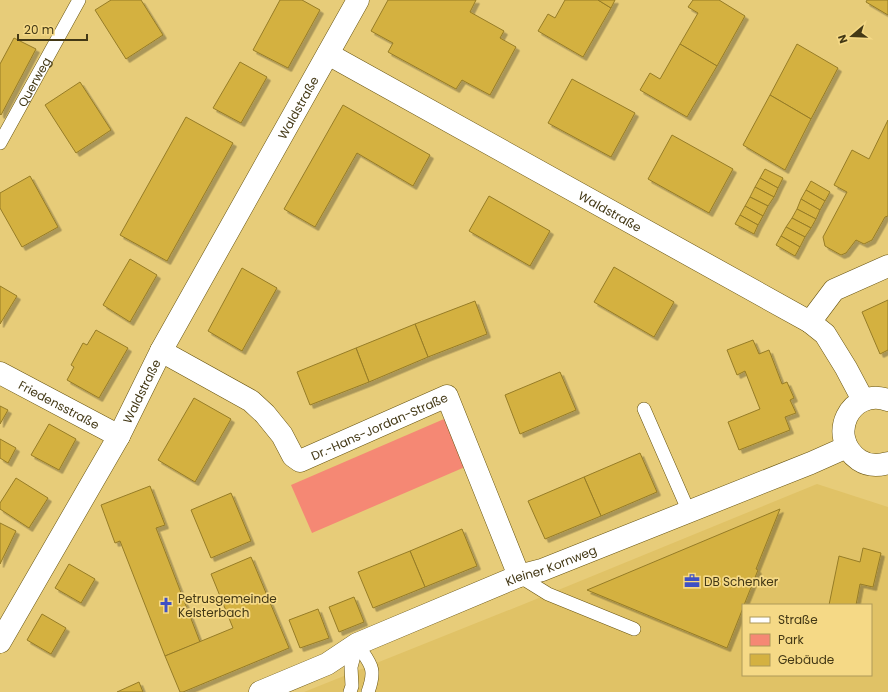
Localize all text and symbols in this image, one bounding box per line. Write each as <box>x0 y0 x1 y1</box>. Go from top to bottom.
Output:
scale bar <box>18 16 87 42</box>
north arrow <box>832 16 872 56</box>
text: 20 m <box>24 21 54 38</box>
text: N <box>834 33 851 46</box>
street label: Querweg <box>13 54 54 110</box>
street label: Waldstraße <box>273 73 322 142</box>
street label: Waldstraße <box>576 187 645 235</box>
street label: Waldstraße <box>118 356 164 426</box>
street label: Friedensstraße <box>16 376 103 433</box>
street label: Dr.-Hans-Jordan-Straße <box>308 388 450 464</box>
street label: Kleiner Kornweg <box>503 541 599 589</box>
office icon: DB Schenker <box>683 572 701 590</box>
place label: DB Schenker <box>704 573 779 590</box>
place label: Petrusgemeinde Kelsterbach <box>178 590 277 621</box>
church icon: Petrusgemeinde Kelsterbach <box>157 596 175 614</box>
legend <box>742 604 872 676</box>
text: Straße <box>778 611 818 628</box>
text: Park <box>778 631 805 648</box>
text: Gebäude <box>778 651 834 668</box>

